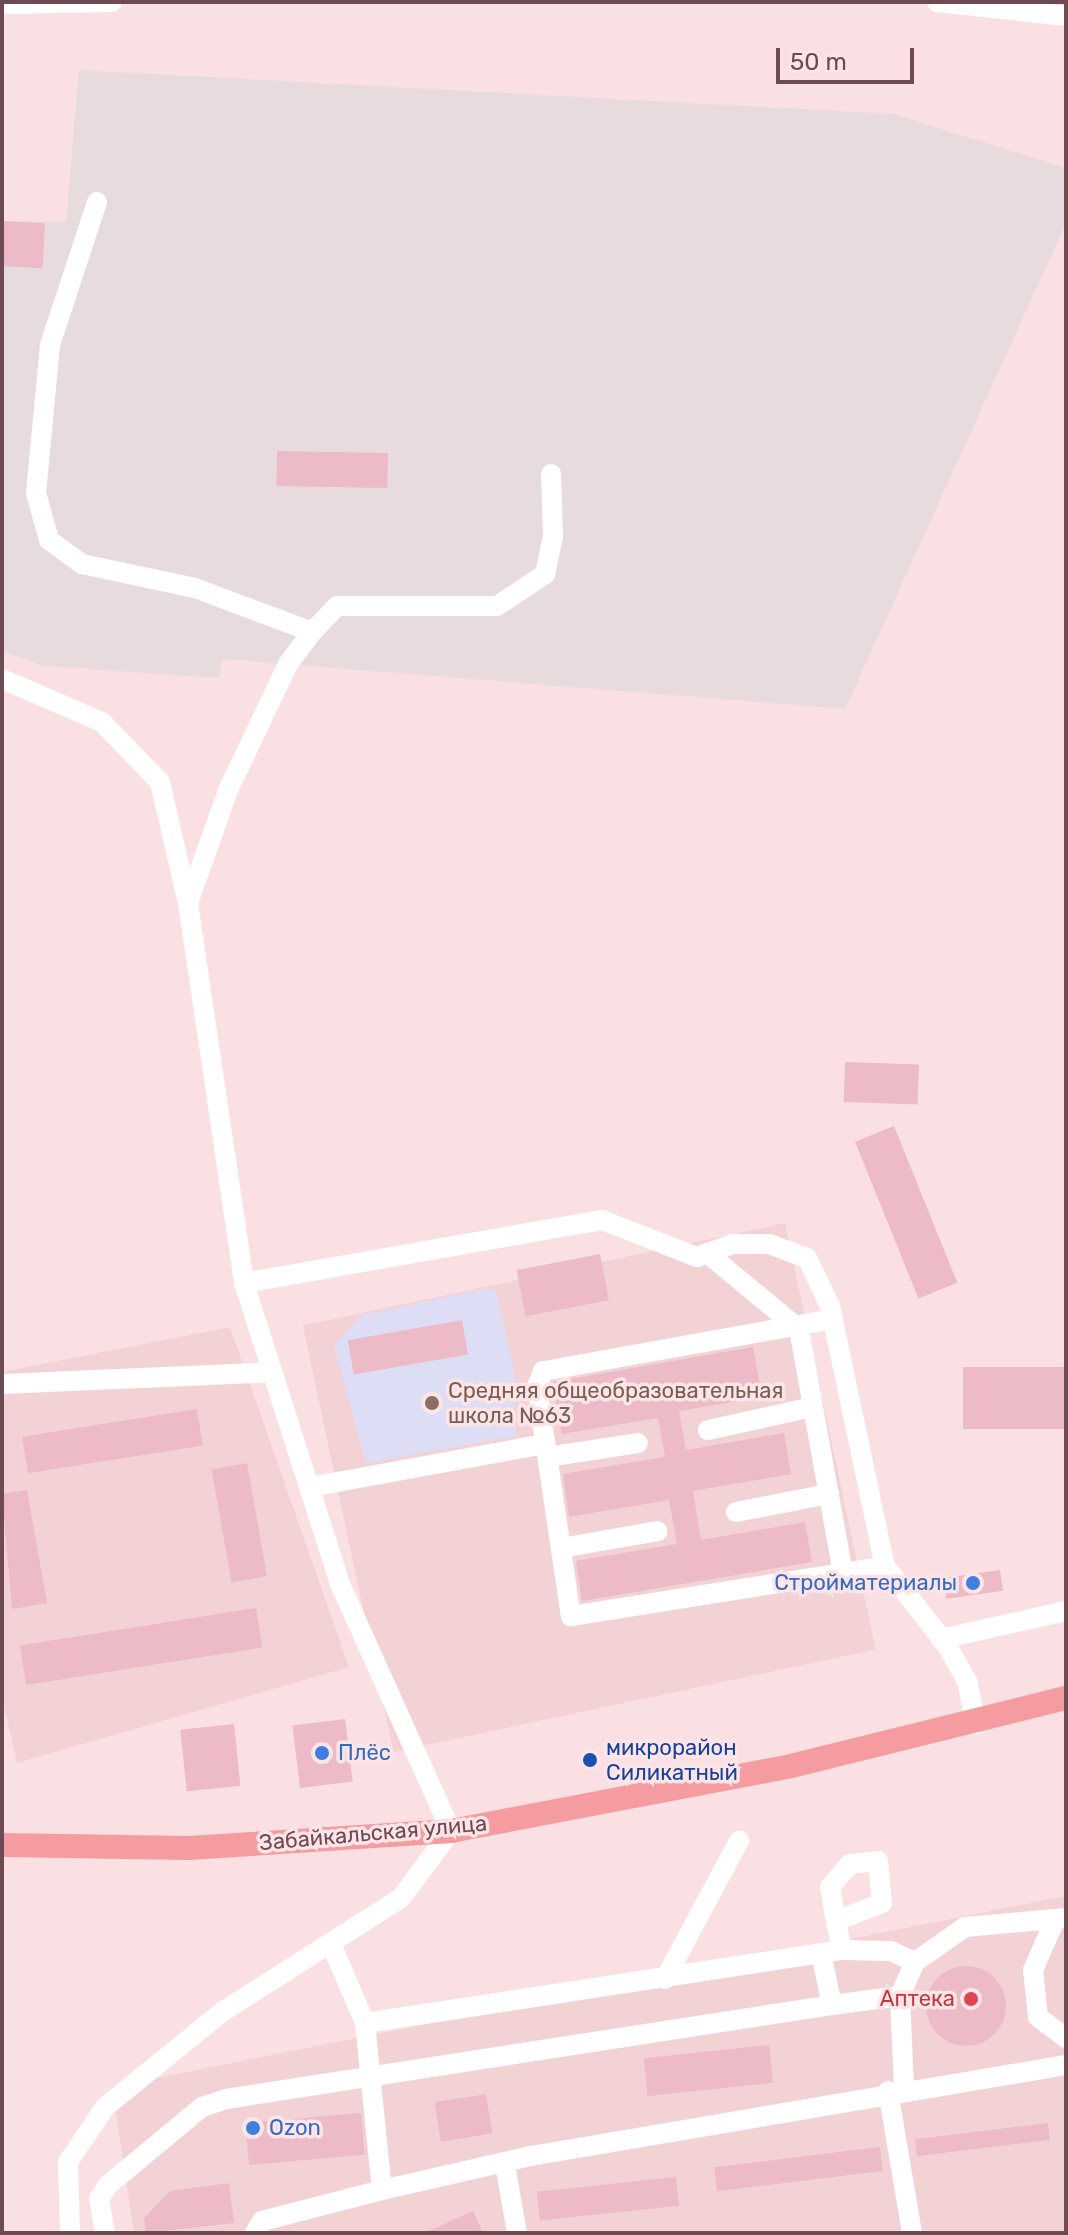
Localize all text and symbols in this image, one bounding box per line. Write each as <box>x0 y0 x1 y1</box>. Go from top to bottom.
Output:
scale bar <box>780 32 918 82</box>
text: 50 m <box>790 48 847 76</box>
place label: Средняя общеобразовательная школа №63 <box>448 1377 783 1428</box>
marker: Средняя общеобразовательная школа №63 <box>423 1394 441 1412</box>
place label: Стройматериалы <box>774 1570 957 1596</box>
marker: Стройматериалы <box>964 1574 982 1592</box>
place label: микрорайон Силикатный <box>606 1734 738 1786</box>
place label: Плёс <box>338 1740 391 1766</box>
marker: Плёс <box>313 1744 331 1762</box>
marker: микрорайон Силикатный <box>581 1751 599 1769</box>
street label: Забайкальская улица <box>258 1810 488 1856</box>
place label: Аптека <box>880 1986 955 2012</box>
marker: Аптека <box>962 1990 980 2008</box>
place label: Ozon <box>269 2115 321 2141</box>
marker: Ozon <box>244 2119 262 2137</box>

